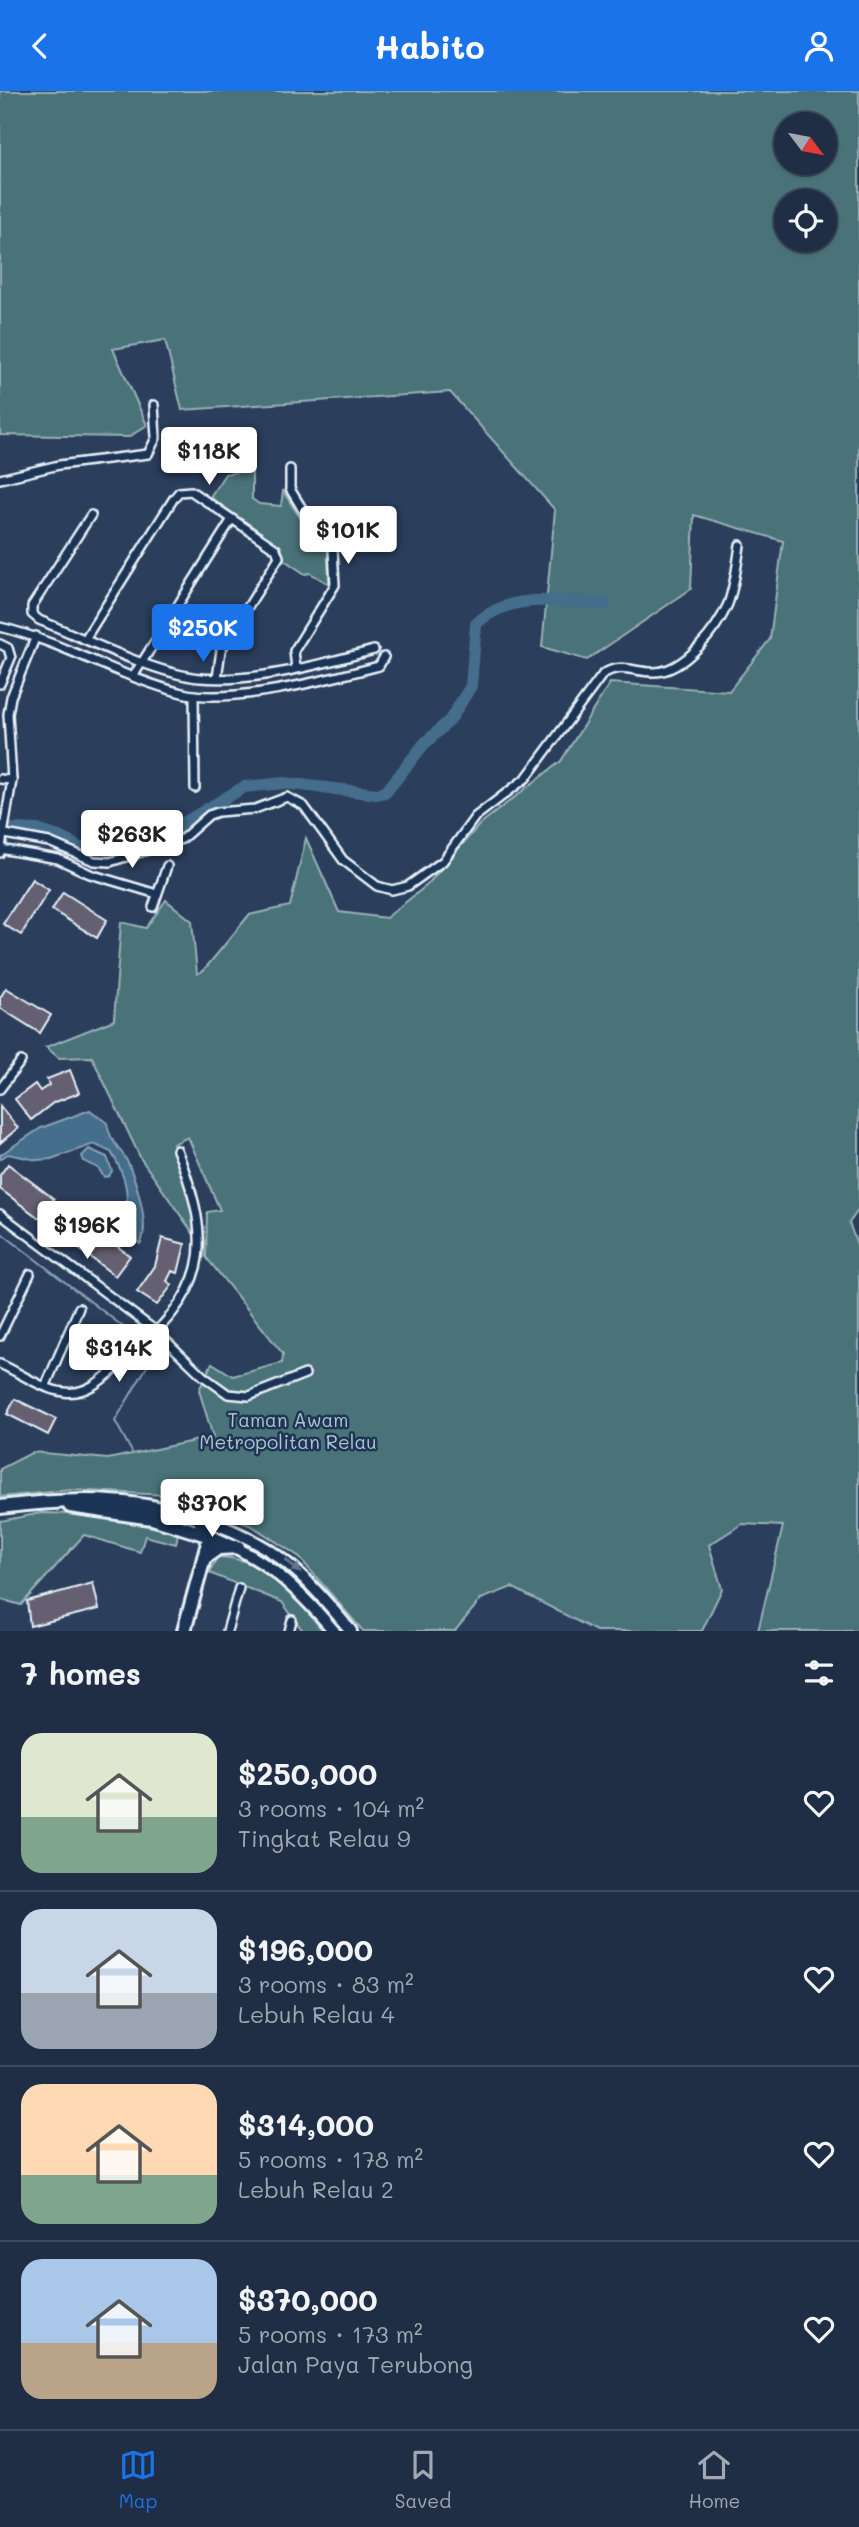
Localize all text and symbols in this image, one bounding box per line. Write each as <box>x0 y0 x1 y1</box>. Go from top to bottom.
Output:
text: Habito <box>374 25 485 67</box>
icon: back <box>21 27 59 65</box>
icon: person <box>800 27 838 65</box>
north arrow <box>774 112 836 175</box>
map controls <box>774 112 837 252</box>
button: locate <box>774 189 837 252</box>
pin: $118K <box>160 427 258 487</box>
text: $118K <box>177 435 241 465</box>
pin: $101K <box>299 507 397 566</box>
text: $101K <box>316 514 380 544</box>
pin: $250K <box>154 605 252 664</box>
text: $250K <box>168 612 238 642</box>
pin: $263K <box>83 811 181 870</box>
text: $263K <box>97 818 167 848</box>
pin: $196K <box>38 1201 136 1261</box>
text: $196K <box>53 1209 121 1239</box>
pin: $314K <box>70 1325 168 1384</box>
text: $314K <box>85 1332 153 1362</box>
park label: Taman Awam Metropolitan Relau <box>199 1407 377 1454</box>
pin: $370K <box>163 1479 261 1539</box>
text: $370K <box>177 1487 247 1517</box>
one-way arrow <box>284 1558 301 1574</box>
text: 7 homes <box>21 1653 141 1693</box>
icon: filters <box>800 1654 838 1692</box>
text: $250,000 <box>238 1753 377 1793</box>
icon: home <box>77 1761 161 1845</box>
icon: heart <box>800 1784 838 1822</box>
text: 3 rooms · 104 m² <box>238 1793 424 1823</box>
text: Tingkat Relau 9 <box>238 1823 411 1853</box>
text: $196,000 <box>238 1929 373 1969</box>
icon: home <box>77 1937 161 2021</box>
icon: heart <box>800 1960 838 1998</box>
text: 3 rooms · 83 m² <box>238 1969 414 1999</box>
text: Lebuh Relau 4 <box>238 1999 394 2029</box>
text: $314,000 <box>238 2104 374 2144</box>
icon: home <box>77 2112 161 2196</box>
icon: heart <box>800 2135 838 2173</box>
text: 5 rooms · 178 m² <box>238 2144 423 2174</box>
text: Lebuh Relau 2 <box>238 2174 394 2204</box>
text: $370,000 <box>238 2279 378 2319</box>
icon: home <box>77 2287 161 2371</box>
icon: heart <box>800 2310 838 2348</box>
text: 5 rooms · 173 m² <box>238 2319 423 2349</box>
text: Jalan Paya Terubong <box>238 2349 473 2379</box>
tab: Map <box>119 2446 157 2513</box>
tab: Saved <box>395 2446 451 2513</box>
tab: Home <box>689 2446 740 2513</box>

